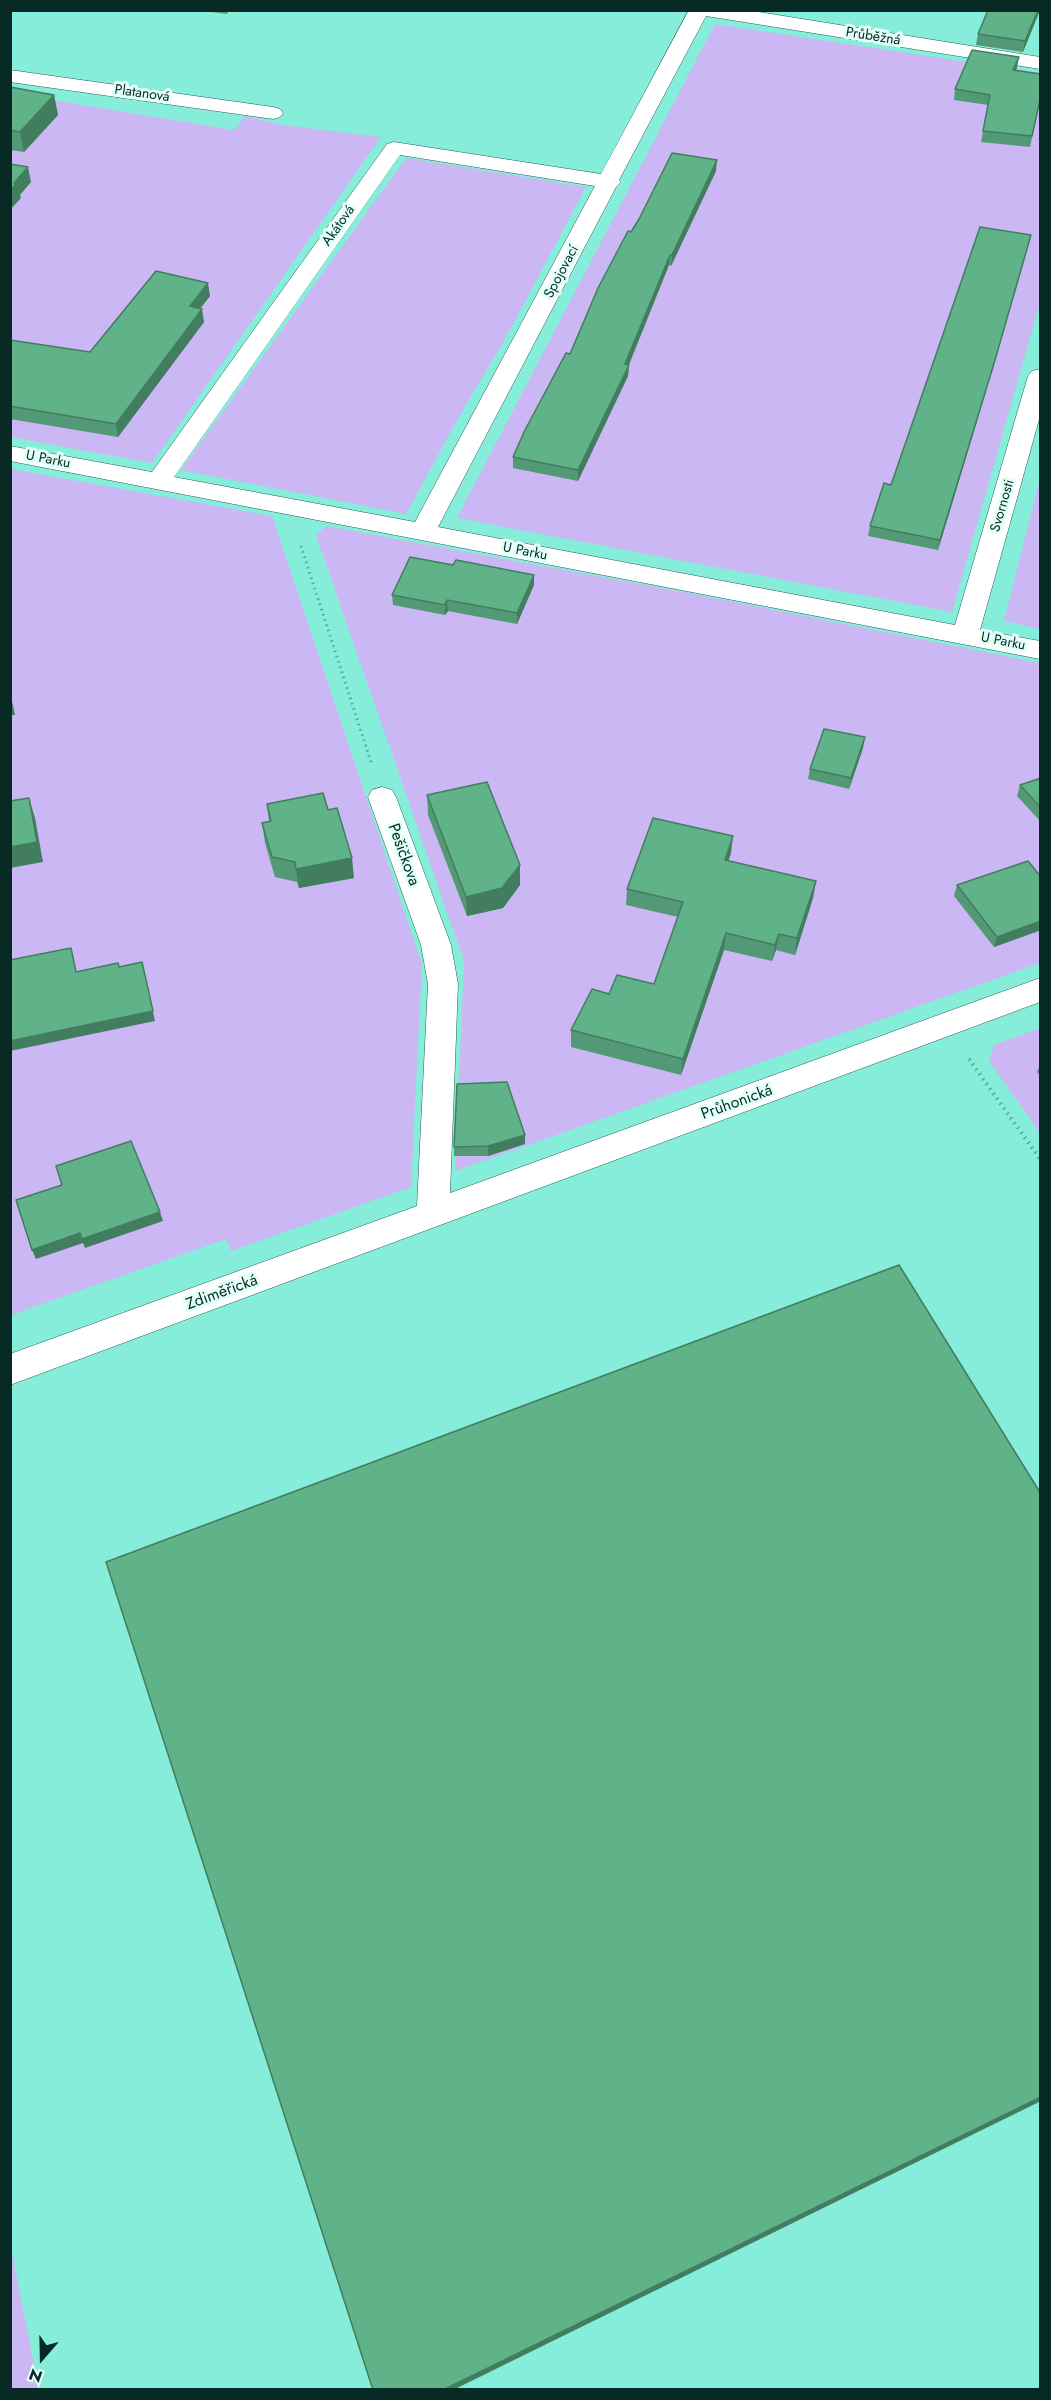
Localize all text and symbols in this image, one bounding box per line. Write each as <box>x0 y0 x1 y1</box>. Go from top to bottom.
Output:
street label: Průběžná <box>844 24 902 50</box>
street label: Platanová <box>113 82 171 106</box>
street label: Akátová <box>319 202 359 250</box>
street label: Spojovací <box>541 243 583 301</box>
street label: U Parku <box>24 447 72 473</box>
street label: Svornosti <box>988 478 1018 534</box>
street label: U Parku <box>501 539 549 565</box>
street label: U Parku <box>979 629 1027 655</box>
street label: Pešičkova <box>383 821 423 889</box>
street label: Průhonická <box>699 1081 775 1125</box>
street label: Zdiměřická <box>184 1271 260 1315</box>
north arrow <box>12 2328 72 2388</box>
text: N <box>26 2362 46 2388</box>

